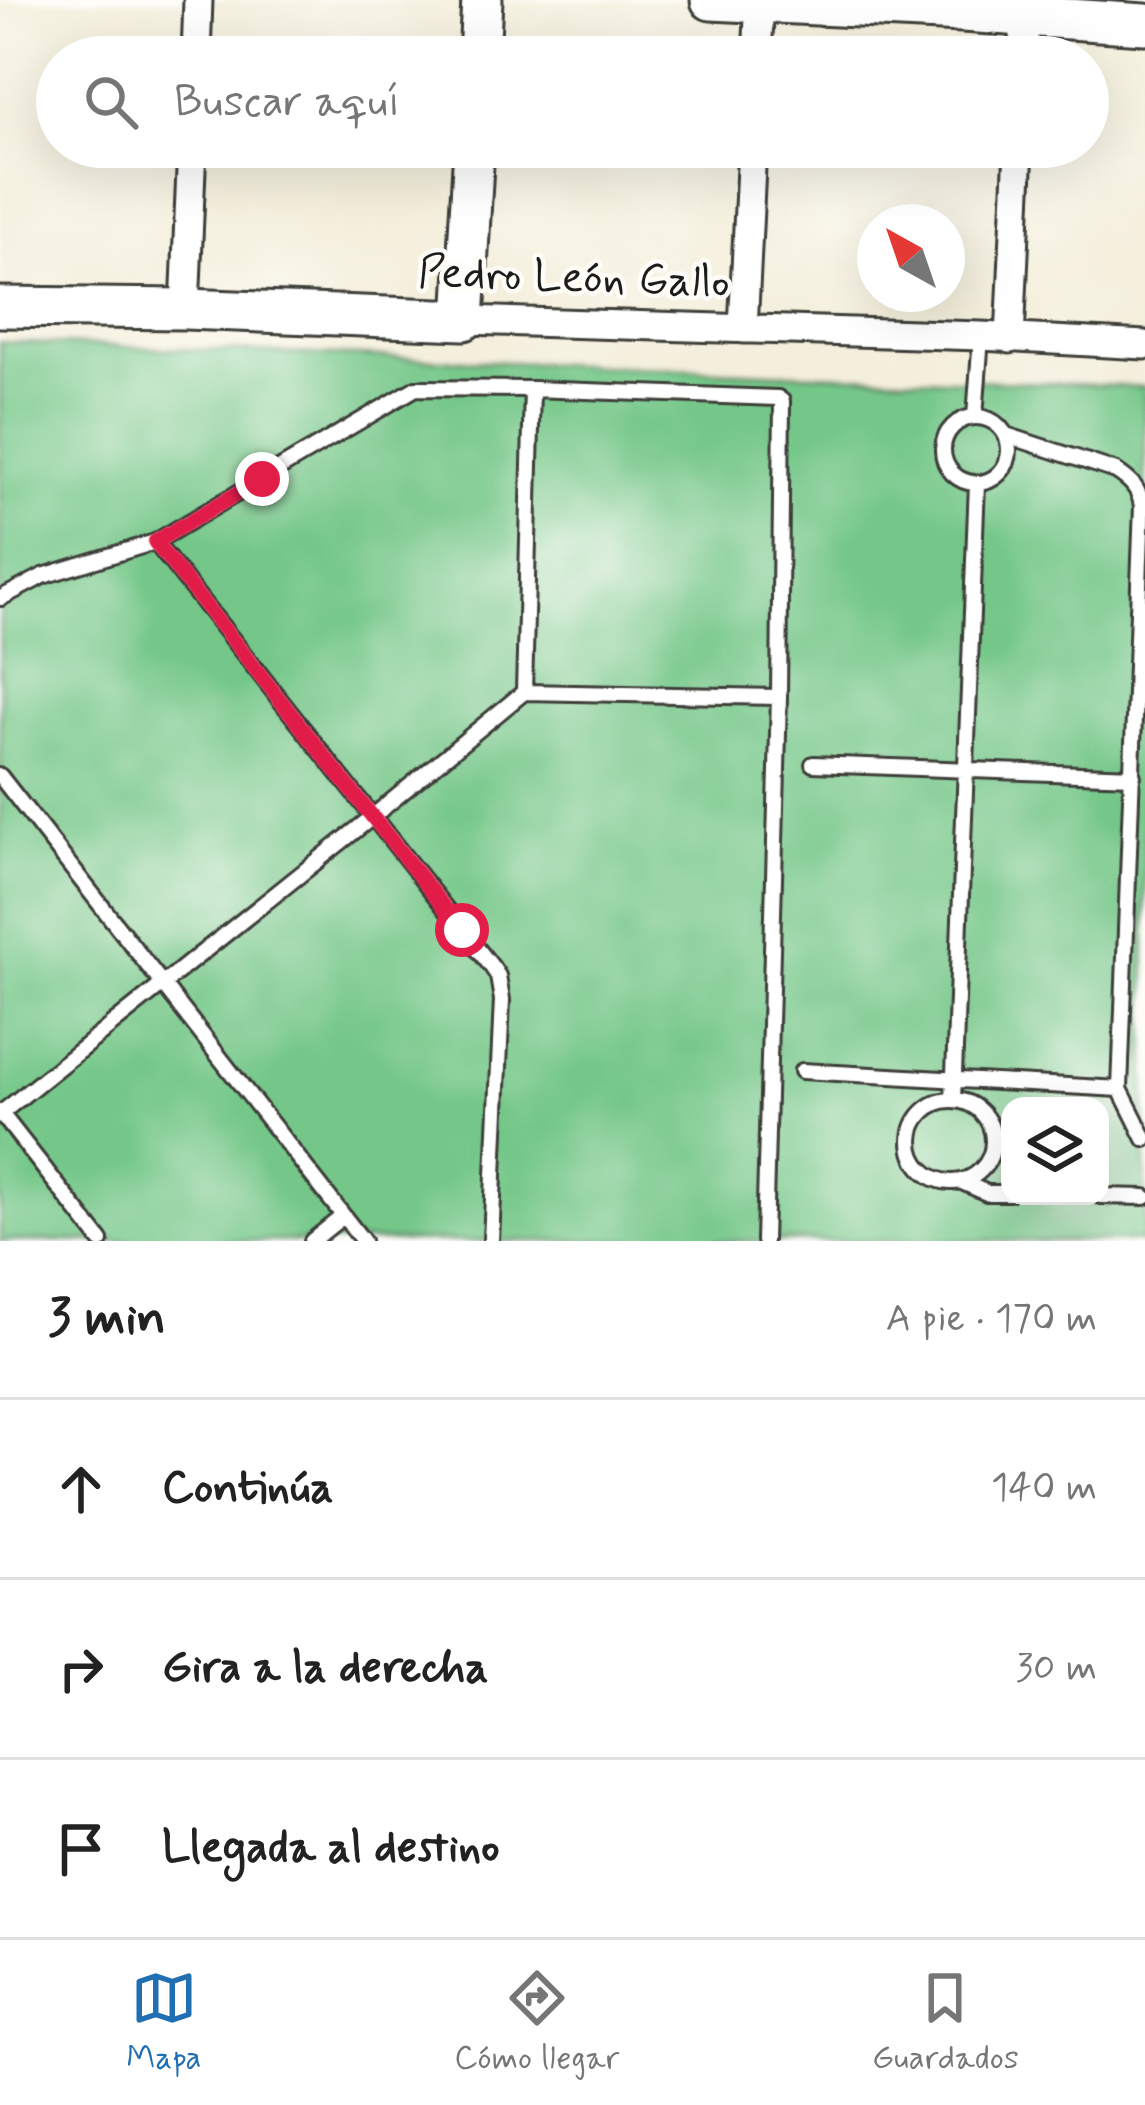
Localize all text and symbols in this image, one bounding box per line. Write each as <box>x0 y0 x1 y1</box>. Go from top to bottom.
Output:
search box <box>36 36 1109 168</box>
icon: search <box>78 69 144 135</box>
text: Buscar aquí <box>174 73 400 132</box>
north arrow <box>857 204 965 312</box>
street label: Pedro León Gallo <box>417 244 731 313</box>
route end <box>235 452 289 506</box>
route start <box>435 903 489 957</box>
map controls <box>1001 1097 1109 1205</box>
button: layers <box>1001 1097 1109 1205</box>
text: 3 min <box>48 1286 166 1352</box>
text: A pie · 170 m <box>886 1294 1097 1345</box>
icon: ahead <box>48 1456 114 1522</box>
text: Continúa <box>162 1459 333 1518</box>
text: 140 m <box>991 1463 1097 1514</box>
icon: right <box>48 1636 114 1702</box>
text: Gira a la derecha <box>162 1639 488 1698</box>
text: 30 m <box>1015 1643 1097 1694</box>
icon: arrive <box>48 1816 114 1882</box>
text: Llegada al destino <box>162 1819 499 1878</box>
tab: Mapa <box>126 1965 202 2081</box>
tab: Cómo llegar <box>454 1965 619 2081</box>
tab: Guardados <box>872 1965 1019 2081</box>

